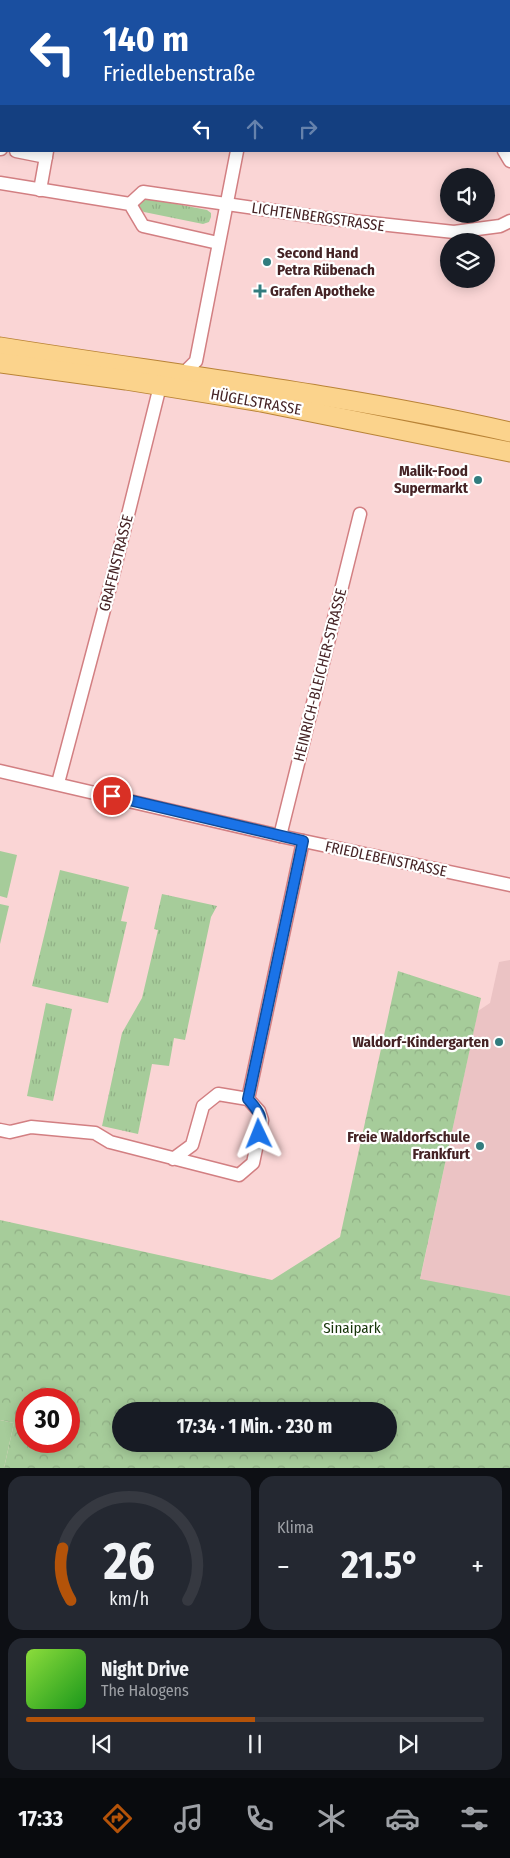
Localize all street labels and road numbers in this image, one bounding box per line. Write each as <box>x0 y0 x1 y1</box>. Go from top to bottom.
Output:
street label: LICHTENBERGSTRASSE <box>250 199 386 235</box>
street label: HÜGELSTRASSE <box>209 385 303 419</box>
street label: GRAFENSTRASSE <box>95 513 137 613</box>
street label: HEINRICH-BLEICHER-STRASSE <box>290 587 350 763</box>
street label: FRIEDLEBENSTRASSE <box>323 837 449 881</box>

